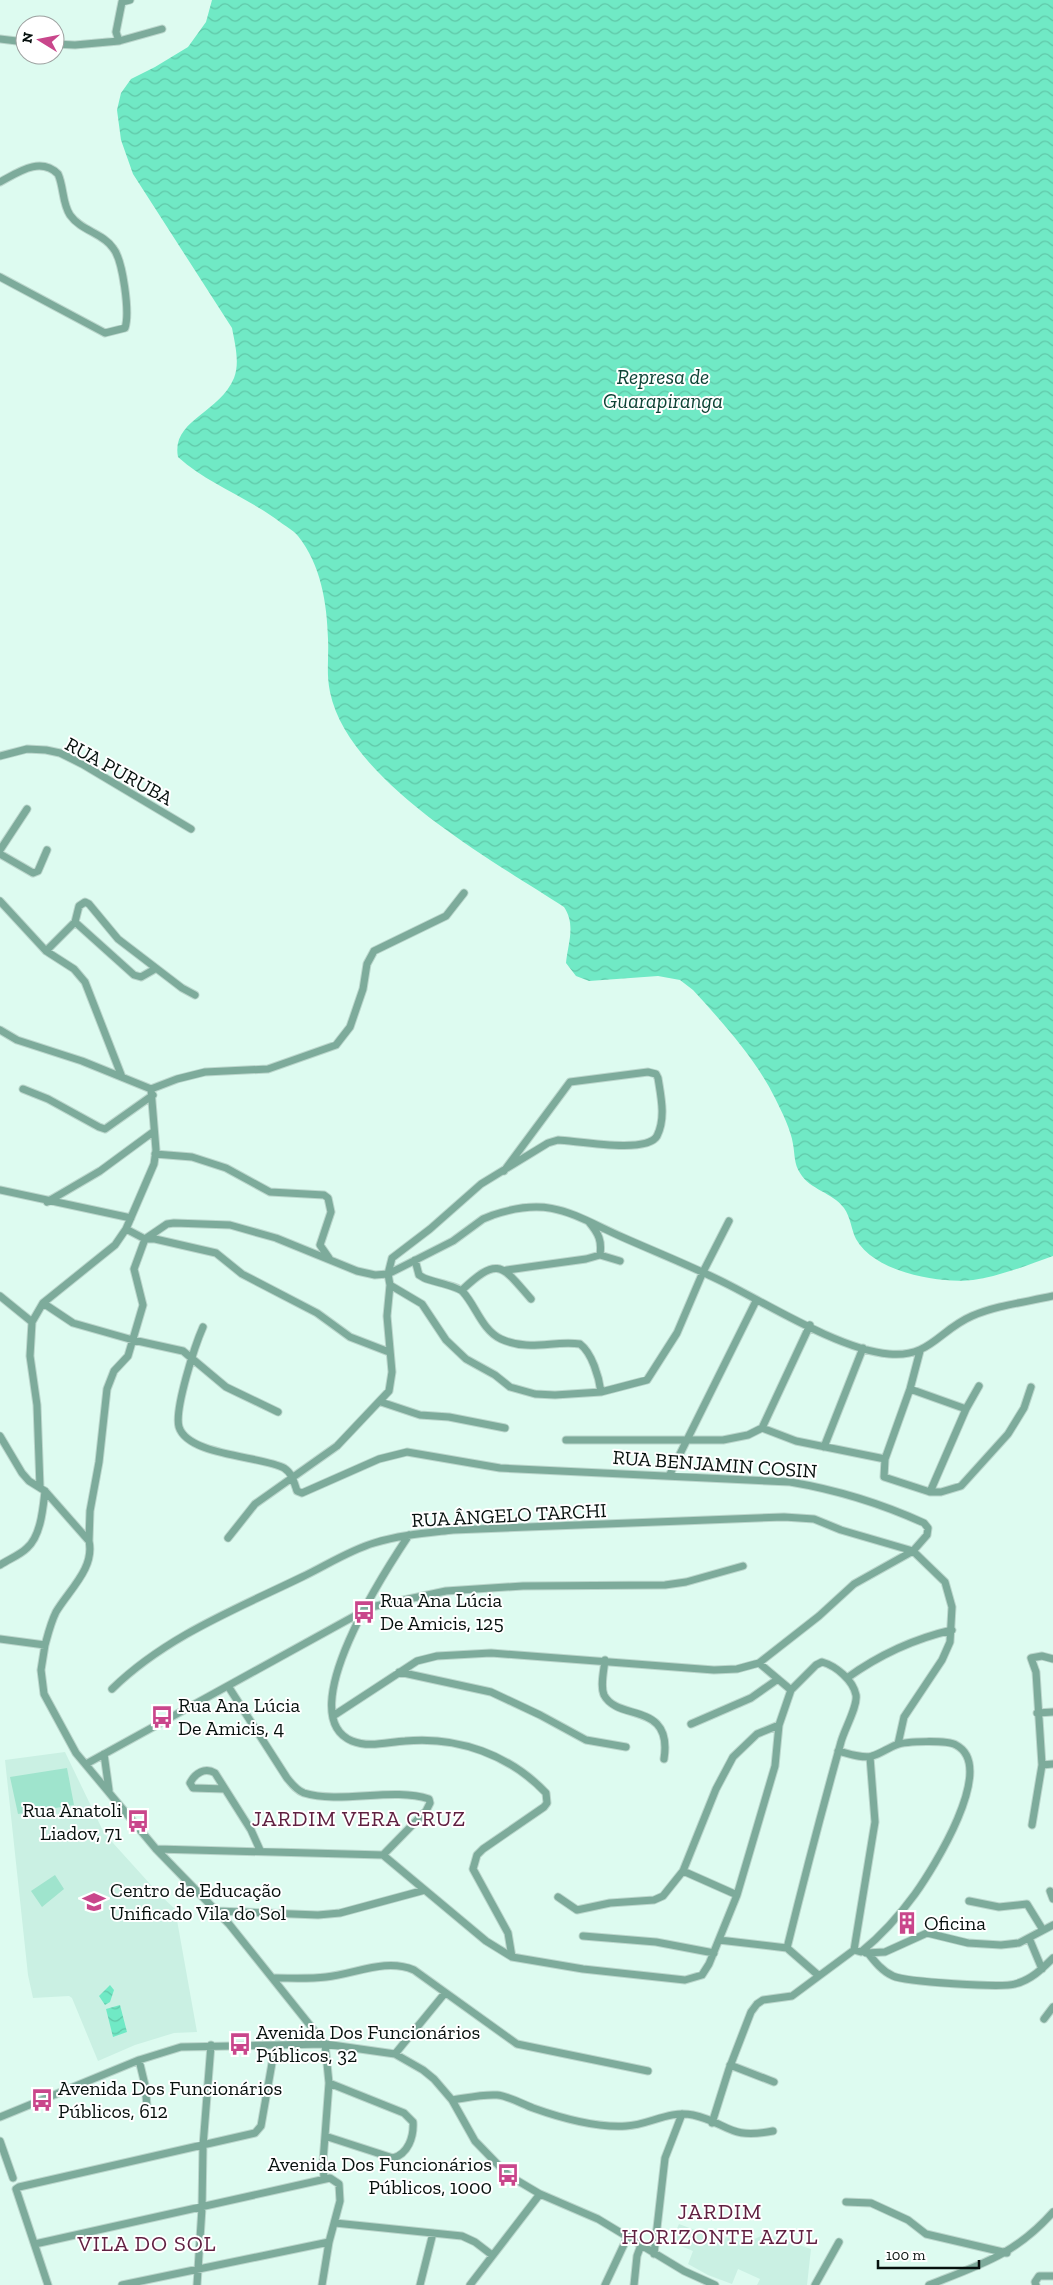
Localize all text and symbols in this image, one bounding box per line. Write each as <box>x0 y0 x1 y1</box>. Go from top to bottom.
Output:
north arrow <box>15 15 65 65</box>
text: N <box>18 31 37 45</box>
water label: Represa de Guarapiranga <box>603 364 723 413</box>
street label: RUA PURUBA <box>61 732 178 811</box>
street label: RUA BENJAMIN COSIN <box>612 1445 818 1483</box>
street label: RUA ÂNGELO TARCHI <box>411 1498 607 1532</box>
place label: Rua Ana Lúcia De Amicis, 125 <box>380 1588 504 1635</box>
bus stop icon: Rua Ana Lúcia De Amicis, 125 <box>351 1599 377 1625</box>
place label: Rua Ana Lúcia De Amicis, 4 <box>178 1693 301 1740</box>
bus stop icon: Rua Ana Lúcia De Amicis, 4 <box>149 1704 175 1730</box>
place label: Rua Anatoli Liadov, 71 <box>22 1798 122 1845</box>
district label: JARDIM VERA CRUZ <box>252 1805 466 1832</box>
bus stop icon: Rua Anatoli Liadov, 71 <box>125 1808 151 1834</box>
place label: Centro de Educação Unificado Vila do Sol <box>110 1878 286 1925</box>
school or university icon: Centro de Educação Unificado Vila do Sol <box>81 1889 107 1915</box>
building icon: Oficina <box>894 1910 920 1936</box>
place label: Oficina <box>924 1911 986 1935</box>
place label: Avenida Dos Funcionários Públicos, 32 <box>256 2020 480 2067</box>
bus stop icon: Avenida Dos Funcionários Públicos, 32 <box>227 2031 253 2057</box>
place label: Avenida Dos Funcionários Públicos, 612 <box>58 2076 282 2123</box>
bus stop icon: Avenida Dos Funcionários Públicos, 612 <box>29 2087 55 2113</box>
place label: Avenida Dos Funcionários Públicos, 1000 <box>268 2152 492 2199</box>
bus stop icon: Avenida Dos Funcionários Públicos, 1000 <box>495 2162 521 2188</box>
district label: JARDIM HORIZONTE AZUL <box>622 2198 818 2250</box>
district label: VILA DO SOL <box>77 2230 216 2257</box>
scale bar <box>878 2238 979 2270</box>
text: 100 m <box>886 2246 925 2264</box>

